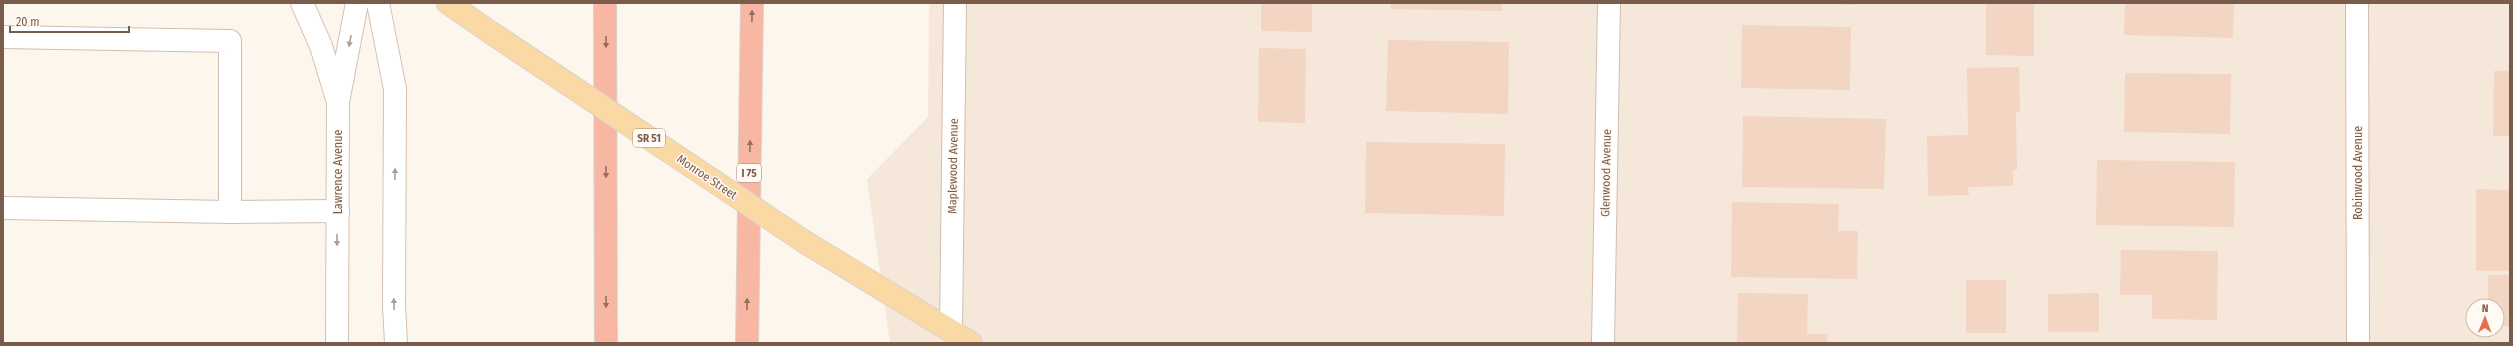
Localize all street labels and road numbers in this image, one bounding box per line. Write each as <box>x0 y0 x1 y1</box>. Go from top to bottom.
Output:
street label: Maplewood Avenue <box>945 118 961 214</box>
street label: Robinwood Avenue <box>2351 126 2365 220</box>
road number: SR 51 <box>633 129 665 147</box>
street label: Glenwood Avenue <box>1598 129 1614 217</box>
street label: Lawrence Avenue <box>331 130 345 214</box>
street label: Monroe Street <box>674 152 740 202</box>
road number: I 75 <box>737 164 761 182</box>

